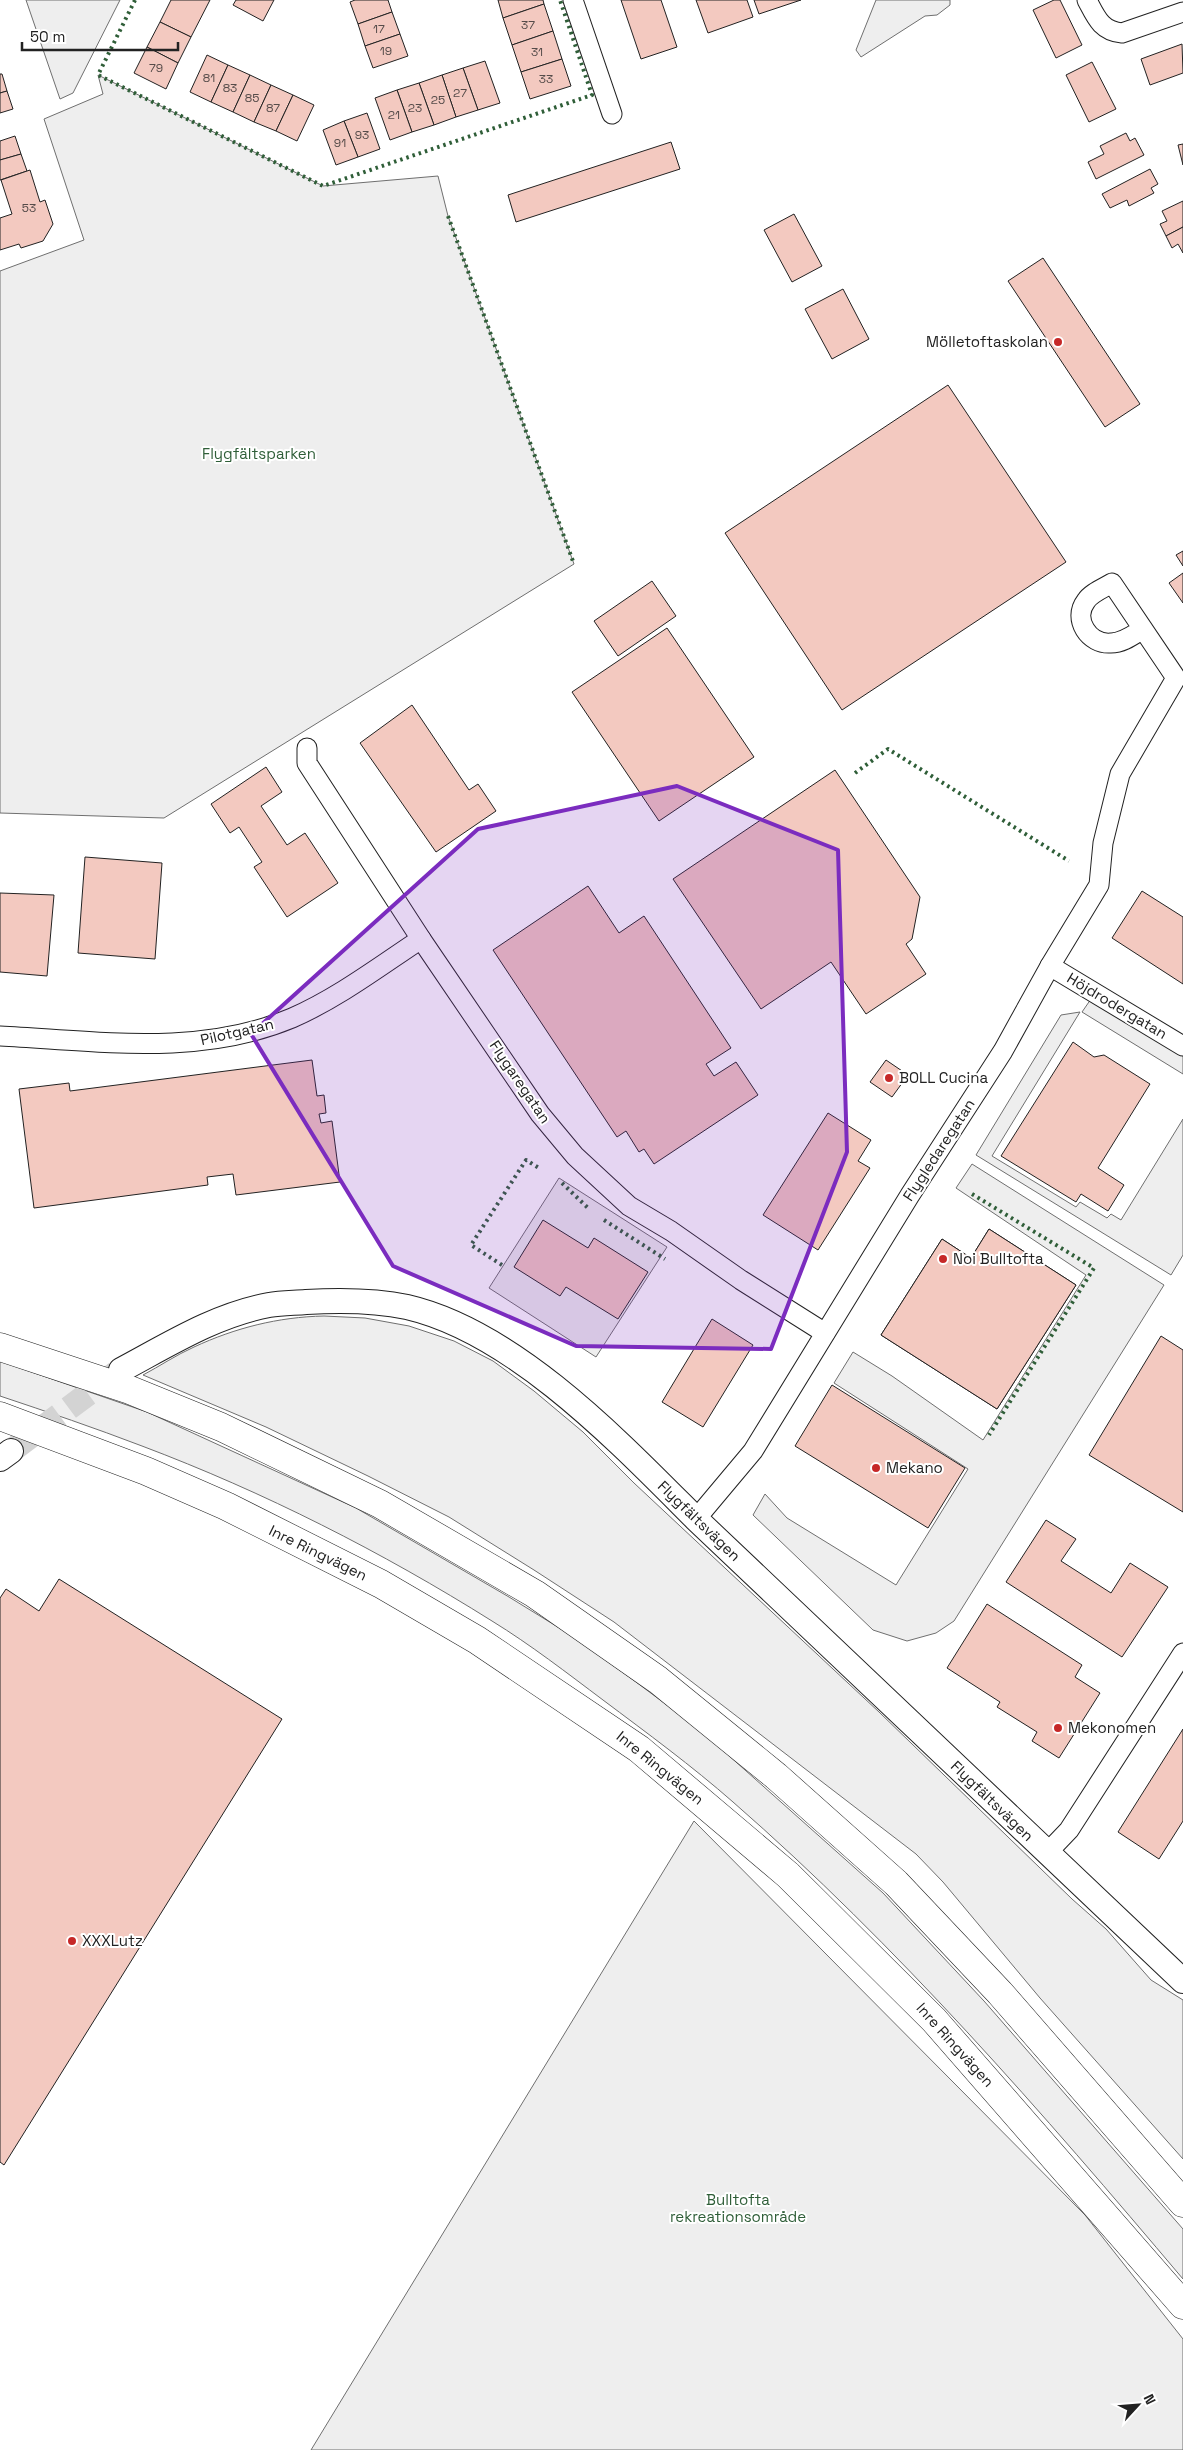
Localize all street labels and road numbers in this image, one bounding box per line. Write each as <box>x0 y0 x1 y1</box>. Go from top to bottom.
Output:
street label: Höjdrodergatan <box>1064 968 1171 1043</box>
street label: Pilotgatan <box>198 1014 275 1049</box>
street label: Flygaregatan <box>486 1037 555 1127</box>
street label: Flygledaregatan <box>898 1095 979 1204</box>
street label: Flygfältsvägen <box>654 1476 745 1565</box>
street label: Inre Ringvägen <box>266 1521 370 1585</box>
street label: Inre Ringvägen <box>613 1727 708 1809</box>
street label: Flygfältsvägen <box>947 1756 1038 1845</box>
street label: Inre Ringvägen <box>913 1999 998 2091</box>

